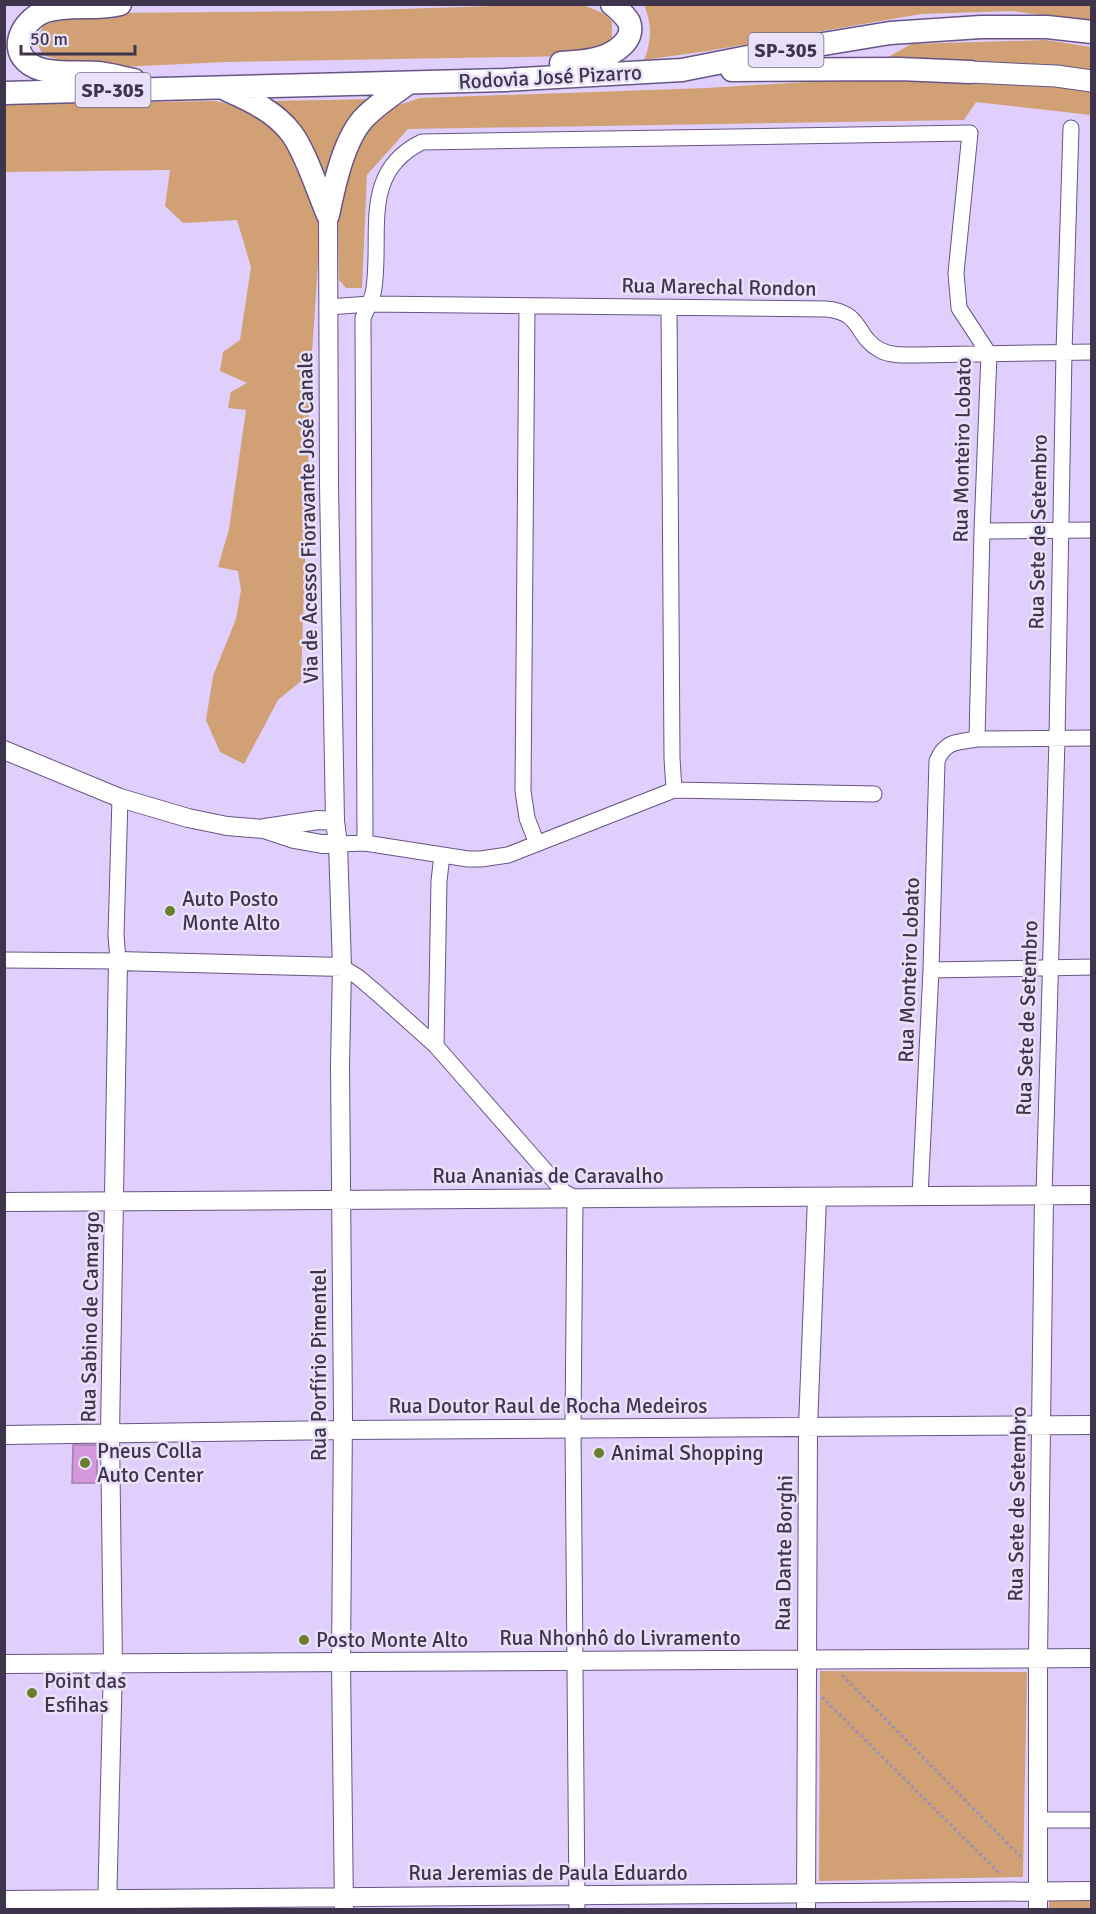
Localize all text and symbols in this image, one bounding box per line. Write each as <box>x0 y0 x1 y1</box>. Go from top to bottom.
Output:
scale bar <box>21 18 135 56</box>
text: 50 m <box>30 28 68 50</box>
road number: SP-305 <box>748 33 824 67</box>
street label: Rodovia José Pizarro <box>458 59 642 95</box>
road number: SP-305 <box>76 73 150 107</box>
street label: Rua Marechal Rondon <box>621 272 817 302</box>
street label: Via de Acesso Fioravante José Canale <box>292 352 324 684</box>
street label: Rua Monteiro Lobato <box>947 357 977 543</box>
street label: Rua Sete de Setembro <box>1023 434 1053 630</box>
street label: Rua Monteiro Lobato <box>893 877 925 1063</box>
place label: Auto Posto Monte Alto <box>182 886 280 936</box>
marker: Auto Posto Monte Alto <box>163 904 177 918</box>
street label: Rua Sete de Setembro <box>1011 920 1043 1116</box>
street label: Rua Ananias de Caravalho <box>432 1163 664 1189</box>
street label: Rua Sabino de Camargo <box>75 1211 105 1423</box>
street label: Rua Porfírio Pimentel <box>306 1269 332 1461</box>
street label: Rua Doutor Raul de Rocha Medeiros <box>388 1393 708 1419</box>
street label: Rua Sete de Setembro <box>1002 1406 1032 1602</box>
place label: Pneus Colla Auto Center <box>97 1438 204 1488</box>
place label: Animal Shopping <box>611 1440 764 1466</box>
marker: Animal Shopping <box>592 1446 606 1460</box>
marker: Pneus Colla Auto Center <box>78 1456 92 1470</box>
street label: Rua Dante Borghi <box>770 1475 798 1631</box>
street label: Rua Nhonhô do Livramento <box>499 1625 741 1651</box>
place label: Posto Monte Alto <box>316 1627 468 1653</box>
marker: Posto Monte Alto <box>297 1633 311 1647</box>
place label: Point das Esfihas <box>44 1668 126 1718</box>
marker: Point das Esfihas <box>25 1686 39 1700</box>
street label: Rua Jeremias de Paula Eduardo <box>408 1860 688 1886</box>

